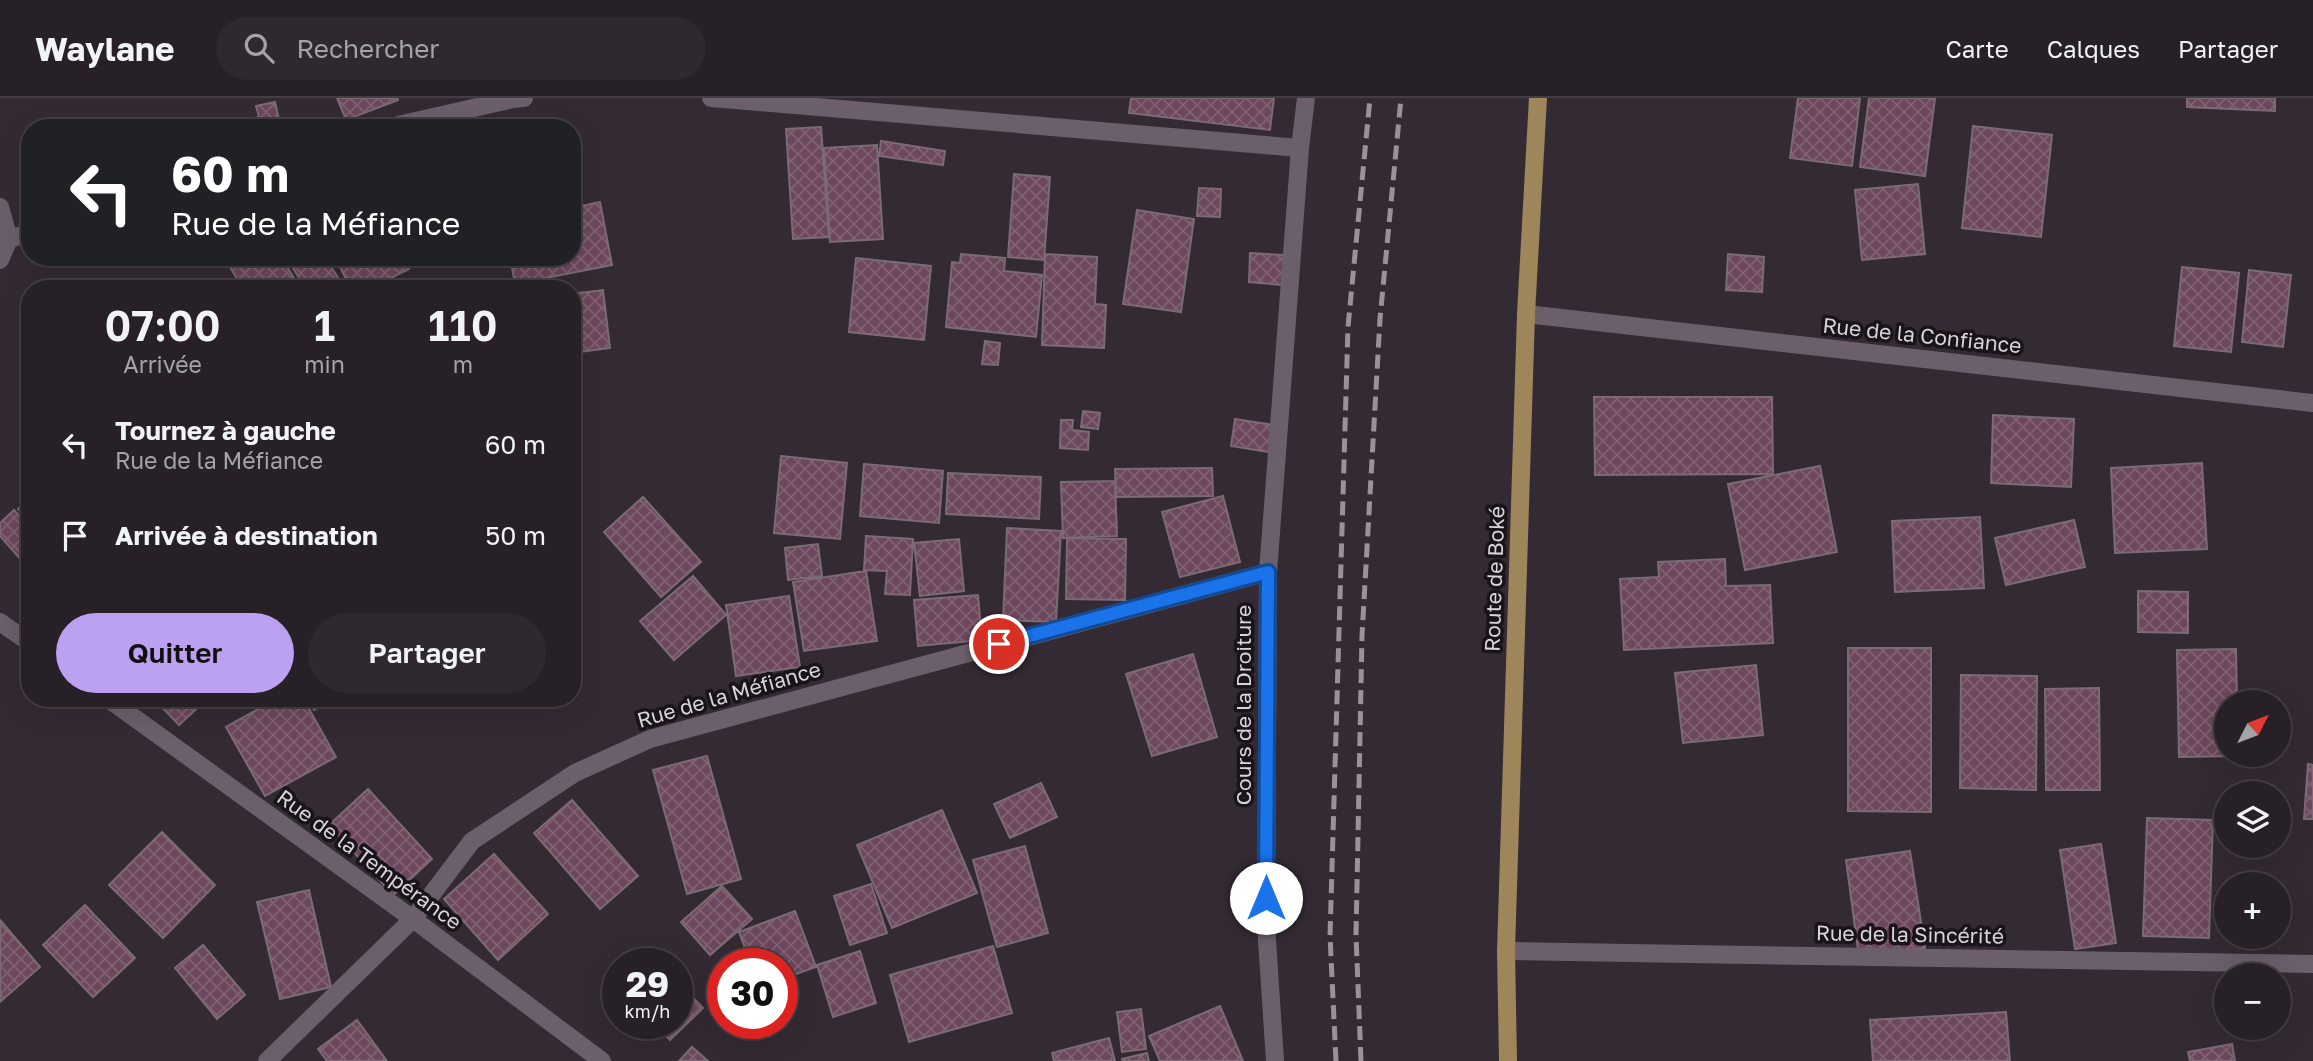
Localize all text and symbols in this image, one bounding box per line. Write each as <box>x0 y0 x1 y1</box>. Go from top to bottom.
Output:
search box <box>216 17 706 80</box>
text: Waylane <box>35 29 174 68</box>
icon: search <box>240 29 278 67</box>
text: Rechercher <box>296 33 439 64</box>
text: Carte <box>1945 34 2009 63</box>
text: Calques <box>2047 34 2140 63</box>
text: Partager <box>2178 34 2278 63</box>
text: 60 m <box>171 144 289 203</box>
icon: left <box>56 147 147 238</box>
text: Rue de la Méfiance <box>171 204 460 242</box>
text: 07:00 <box>104 300 221 350</box>
text: 1 <box>314 300 335 350</box>
text: 110 <box>428 300 497 350</box>
street label: Rue de la Confiance <box>1821 312 2023 358</box>
text: Arrivée <box>123 350 202 378</box>
text: min <box>304 350 345 378</box>
text: m <box>453 350 473 378</box>
text: Tournez à gauche <box>115 415 336 446</box>
icon: left <box>56 426 94 464</box>
text: 60 m <box>485 429 546 460</box>
text: Rue de la Méfiance <box>115 446 323 474</box>
street label: Route de Boké <box>1478 506 1510 652</box>
icon: arrive <box>56 517 94 555</box>
text: Arrivée à destination <box>115 520 378 551</box>
text: 50 m <box>485 520 546 551</box>
street label: Cours de la Droiture <box>1230 605 1256 805</box>
button: Quitter <box>56 613 294 693</box>
button: Partager <box>308 613 546 693</box>
pin <box>969 614 1029 674</box>
icon: arrive <box>980 625 1018 663</box>
street label: Rue de la Méfiance <box>634 655 824 733</box>
north arrow <box>2214 690 2291 766</box>
map controls <box>2214 690 2291 1040</box>
button: layers <box>2214 781 2291 858</box>
street label: Rue de la Tempérance <box>272 784 467 935</box>
position arrow <box>1229 861 1303 935</box>
button: + <box>2214 872 2291 949</box>
street label: Rue de la Sincérité <box>1816 919 2004 949</box>
speed limit sign: 30 <box>707 948 798 1039</box>
text: 29 <box>626 963 669 1005</box>
button: − <box>2214 963 2291 1040</box>
text: km/h <box>625 1000 670 1022</box>

